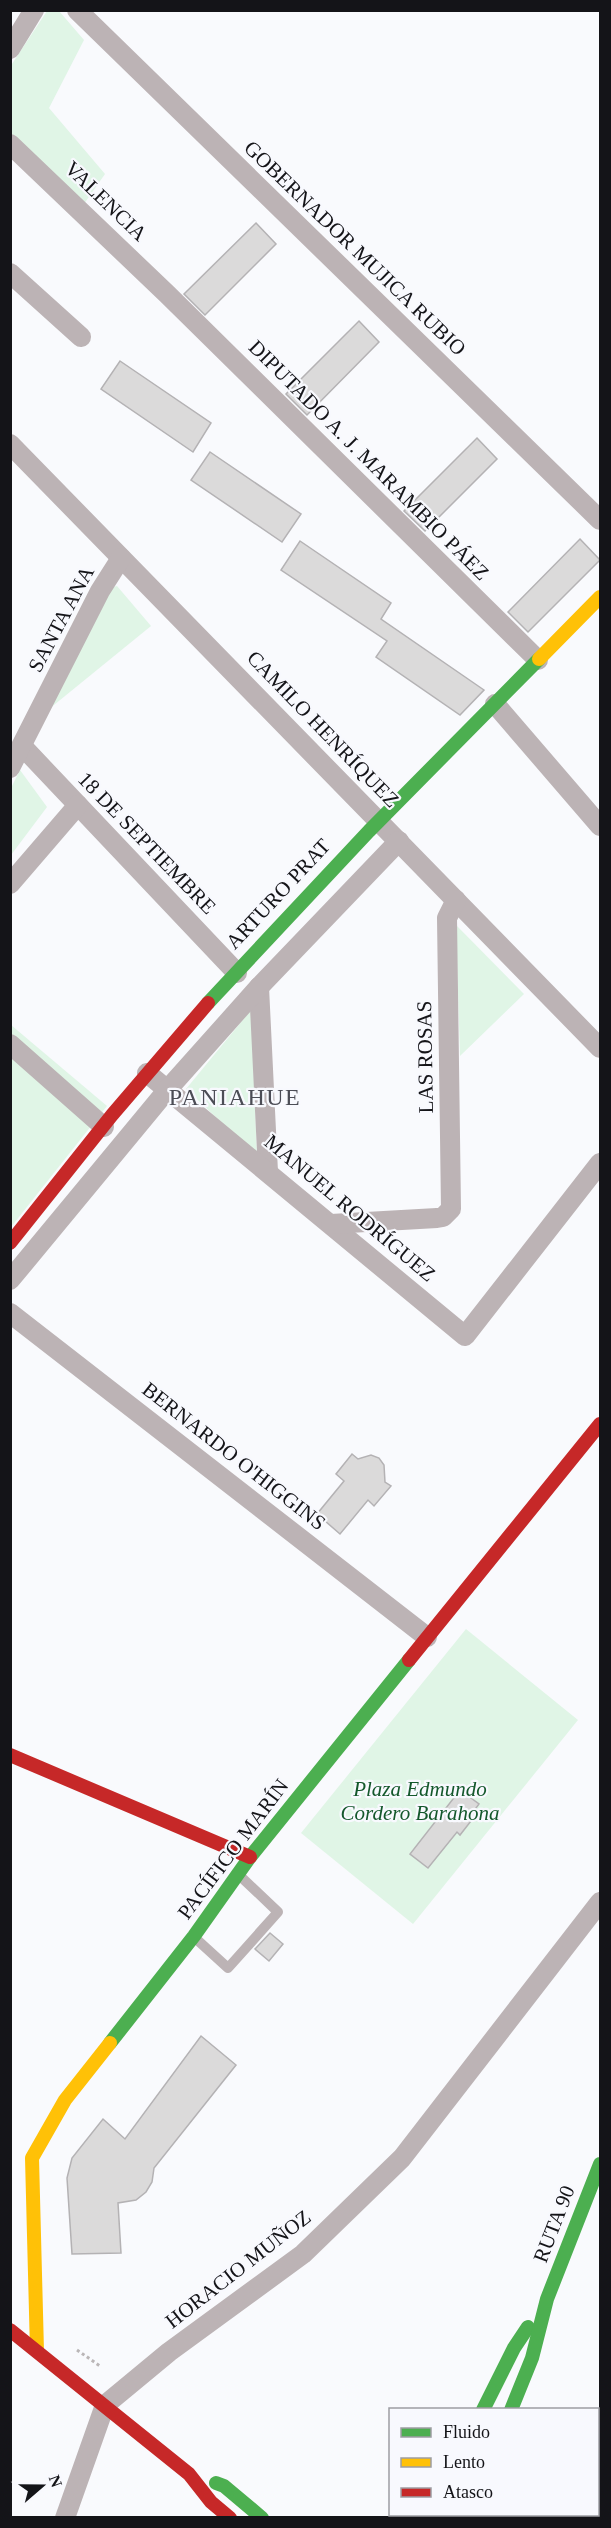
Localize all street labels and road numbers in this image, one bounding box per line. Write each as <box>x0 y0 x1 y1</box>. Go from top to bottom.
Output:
street label: GOBERNADOR MUJICA RUBIO <box>239 136 471 360</box>
street label: VALENCIA <box>60 156 153 247</box>
street label: DIPUTADO A. J. MARAMBIO PÁEZ <box>244 335 494 585</box>
street label: SANTA ANA <box>23 561 99 676</box>
street label: CAMILO HENRÍQUEZ <box>242 646 404 812</box>
street label: 18 DE SEPTIEMBRE <box>73 767 221 919</box>
street label: ARTURO PRAT <box>221 834 335 954</box>
street label: LAS ROSAS <box>412 1000 438 1114</box>
street label: MANUEL RODRÍGUEZ <box>260 1130 440 1286</box>
street label: BERNARDO O'HIGGINS <box>138 1377 330 1535</box>
street label: PACÍFICO MARÍN <box>173 1774 293 1924</box>
street label: RUTA 90 <box>528 2182 580 2266</box>
street label: HORACIO MUÑOZ <box>161 2205 315 2333</box>

